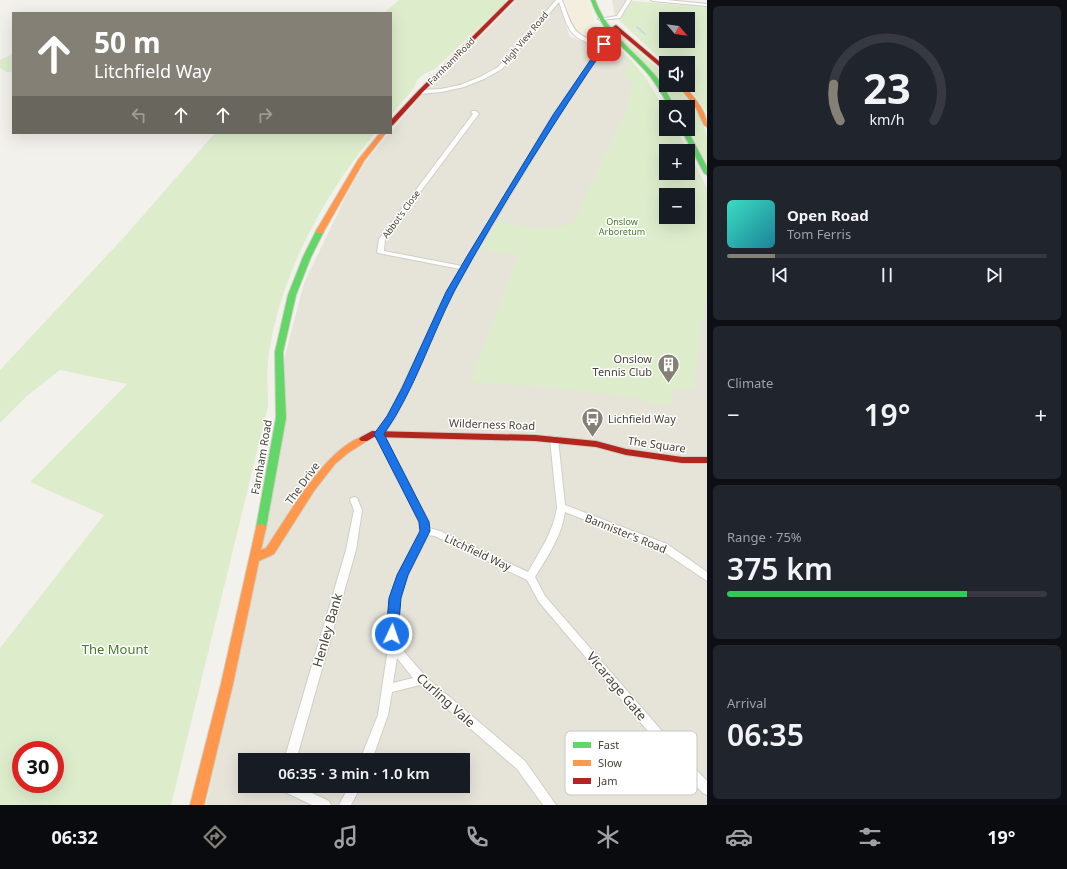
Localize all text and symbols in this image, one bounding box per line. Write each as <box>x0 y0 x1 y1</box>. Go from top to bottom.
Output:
street label: High View Road <box>499 9 551 67</box>
north arrow <box>659 12 695 48</box>
map controls <box>659 12 695 224</box>
text: 50 m <box>94 23 161 61</box>
pin <box>587 27 621 61</box>
icon: ahead <box>28 28 80 80</box>
icon: arrive <box>593 33 615 55</box>
street label: Farnham Road <box>424 34 478 88</box>
button: sound <box>659 56 695 92</box>
text: Litchfield Way <box>94 59 211 83</box>
text: 23 <box>863 60 911 116</box>
button: search <box>659 100 695 136</box>
icon: left <box>128 104 150 126</box>
icon: ahead <box>170 104 192 126</box>
icon: ahead <box>212 104 234 126</box>
icon: right <box>254 104 276 126</box>
text: km/h <box>869 109 905 128</box>
button: + <box>659 144 695 180</box>
street label: Abbot's Close <box>379 187 423 241</box>
button: − <box>659 188 695 224</box>
text: Open Road <box>787 205 869 225</box>
park label: Onslow Arboretum <box>599 215 645 238</box>
text: Tom Ferris <box>787 225 851 243</box>
icon: previous <box>769 264 791 286</box>
icon: pause <box>876 264 898 286</box>
icon: next <box>983 264 1005 286</box>
place label: Onslow Tennis Club <box>593 351 652 379</box>
building icon: Onslow Tennis Club <box>655 351 681 384</box>
text: Climate <box>727 374 773 392</box>
text: 19° <box>863 394 911 435</box>
text: − <box>727 399 740 429</box>
text: + <box>1034 399 1047 429</box>
bus stop icon: Lichfield Way <box>580 405 606 438</box>
place label: Lichfield Way <box>608 411 676 426</box>
street label: Wilderness Road <box>449 415 535 433</box>
street label: Farnham Road <box>247 418 275 496</box>
street label: The Square <box>627 433 687 455</box>
street label: The Drive <box>281 459 323 507</box>
street label: Bannister's Road <box>583 510 669 556</box>
text: Range · 75% <box>727 528 802 546</box>
street label: Litchfield Way <box>442 530 514 574</box>
text: 375 km <box>727 548 833 589</box>
street label: Henley Bank <box>308 591 346 669</box>
position arrow <box>371 613 413 655</box>
park label: The Mount <box>82 640 148 658</box>
street label: Vicarage Gate <box>583 648 651 724</box>
street label: Curling Vale <box>413 669 479 731</box>
text: Arrival <box>727 694 767 712</box>
text: 06:35 <box>727 714 804 755</box>
legend <box>565 731 697 795</box>
text: Fast <box>598 737 619 752</box>
speed limit sign: 30 <box>12 741 64 793</box>
text: Slow <box>598 755 622 770</box>
text: 06:35 · 3 min · 1.0 km <box>278 763 430 783</box>
text: Jam <box>597 773 617 788</box>
icon: directions <box>201 823 229 851</box>
icon: music <box>332 823 360 851</box>
icon: phone <box>463 823 491 851</box>
icon: climate <box>594 823 622 851</box>
icon: car <box>725 823 753 851</box>
icon: filters <box>856 823 884 851</box>
text: 06:32 <box>52 825 98 849</box>
text: 19° <box>987 825 1015 849</box>

